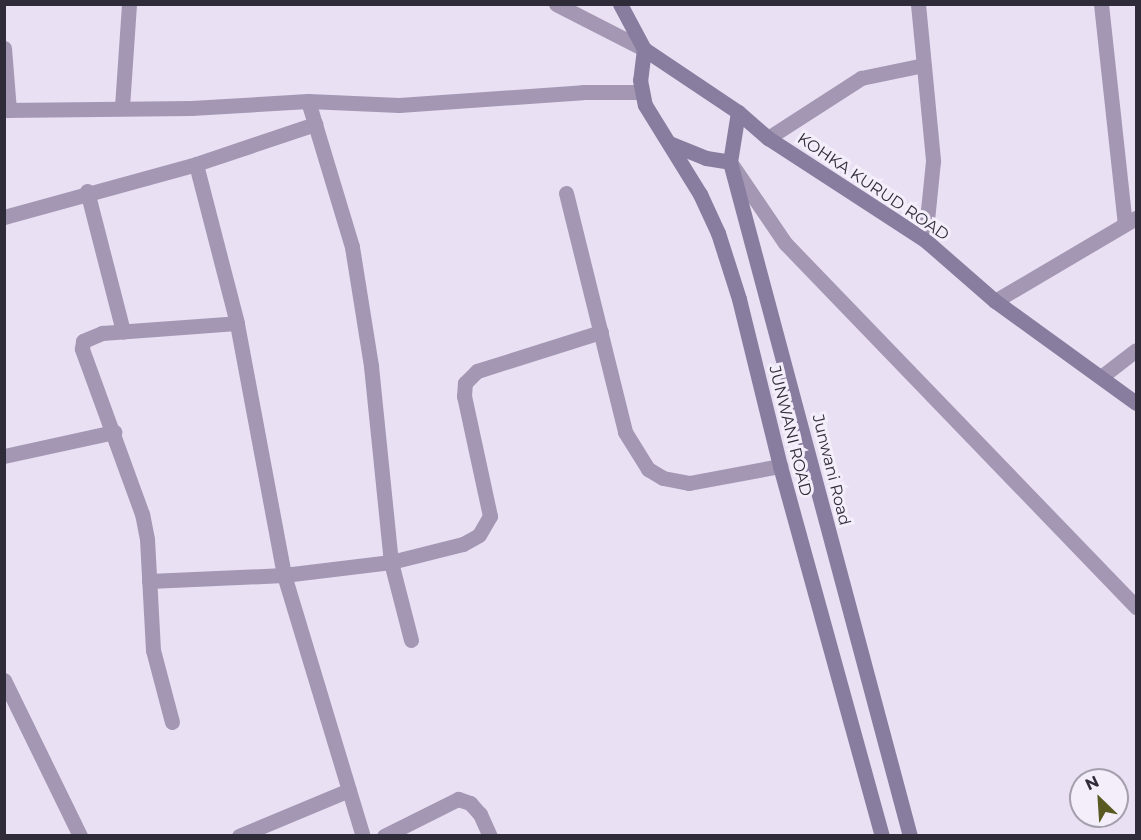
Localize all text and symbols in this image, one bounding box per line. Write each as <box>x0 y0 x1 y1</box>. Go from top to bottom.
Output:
street label: KOHKA KURUD ROAD <box>793 129 953 245</box>
street label: JUNWANI ROAD <box>765 364 815 498</box>
street label: Junwani Road <box>808 412 854 528</box>
north arrow <box>1069 768 1129 828</box>
text: N <box>1082 772 1102 794</box>

